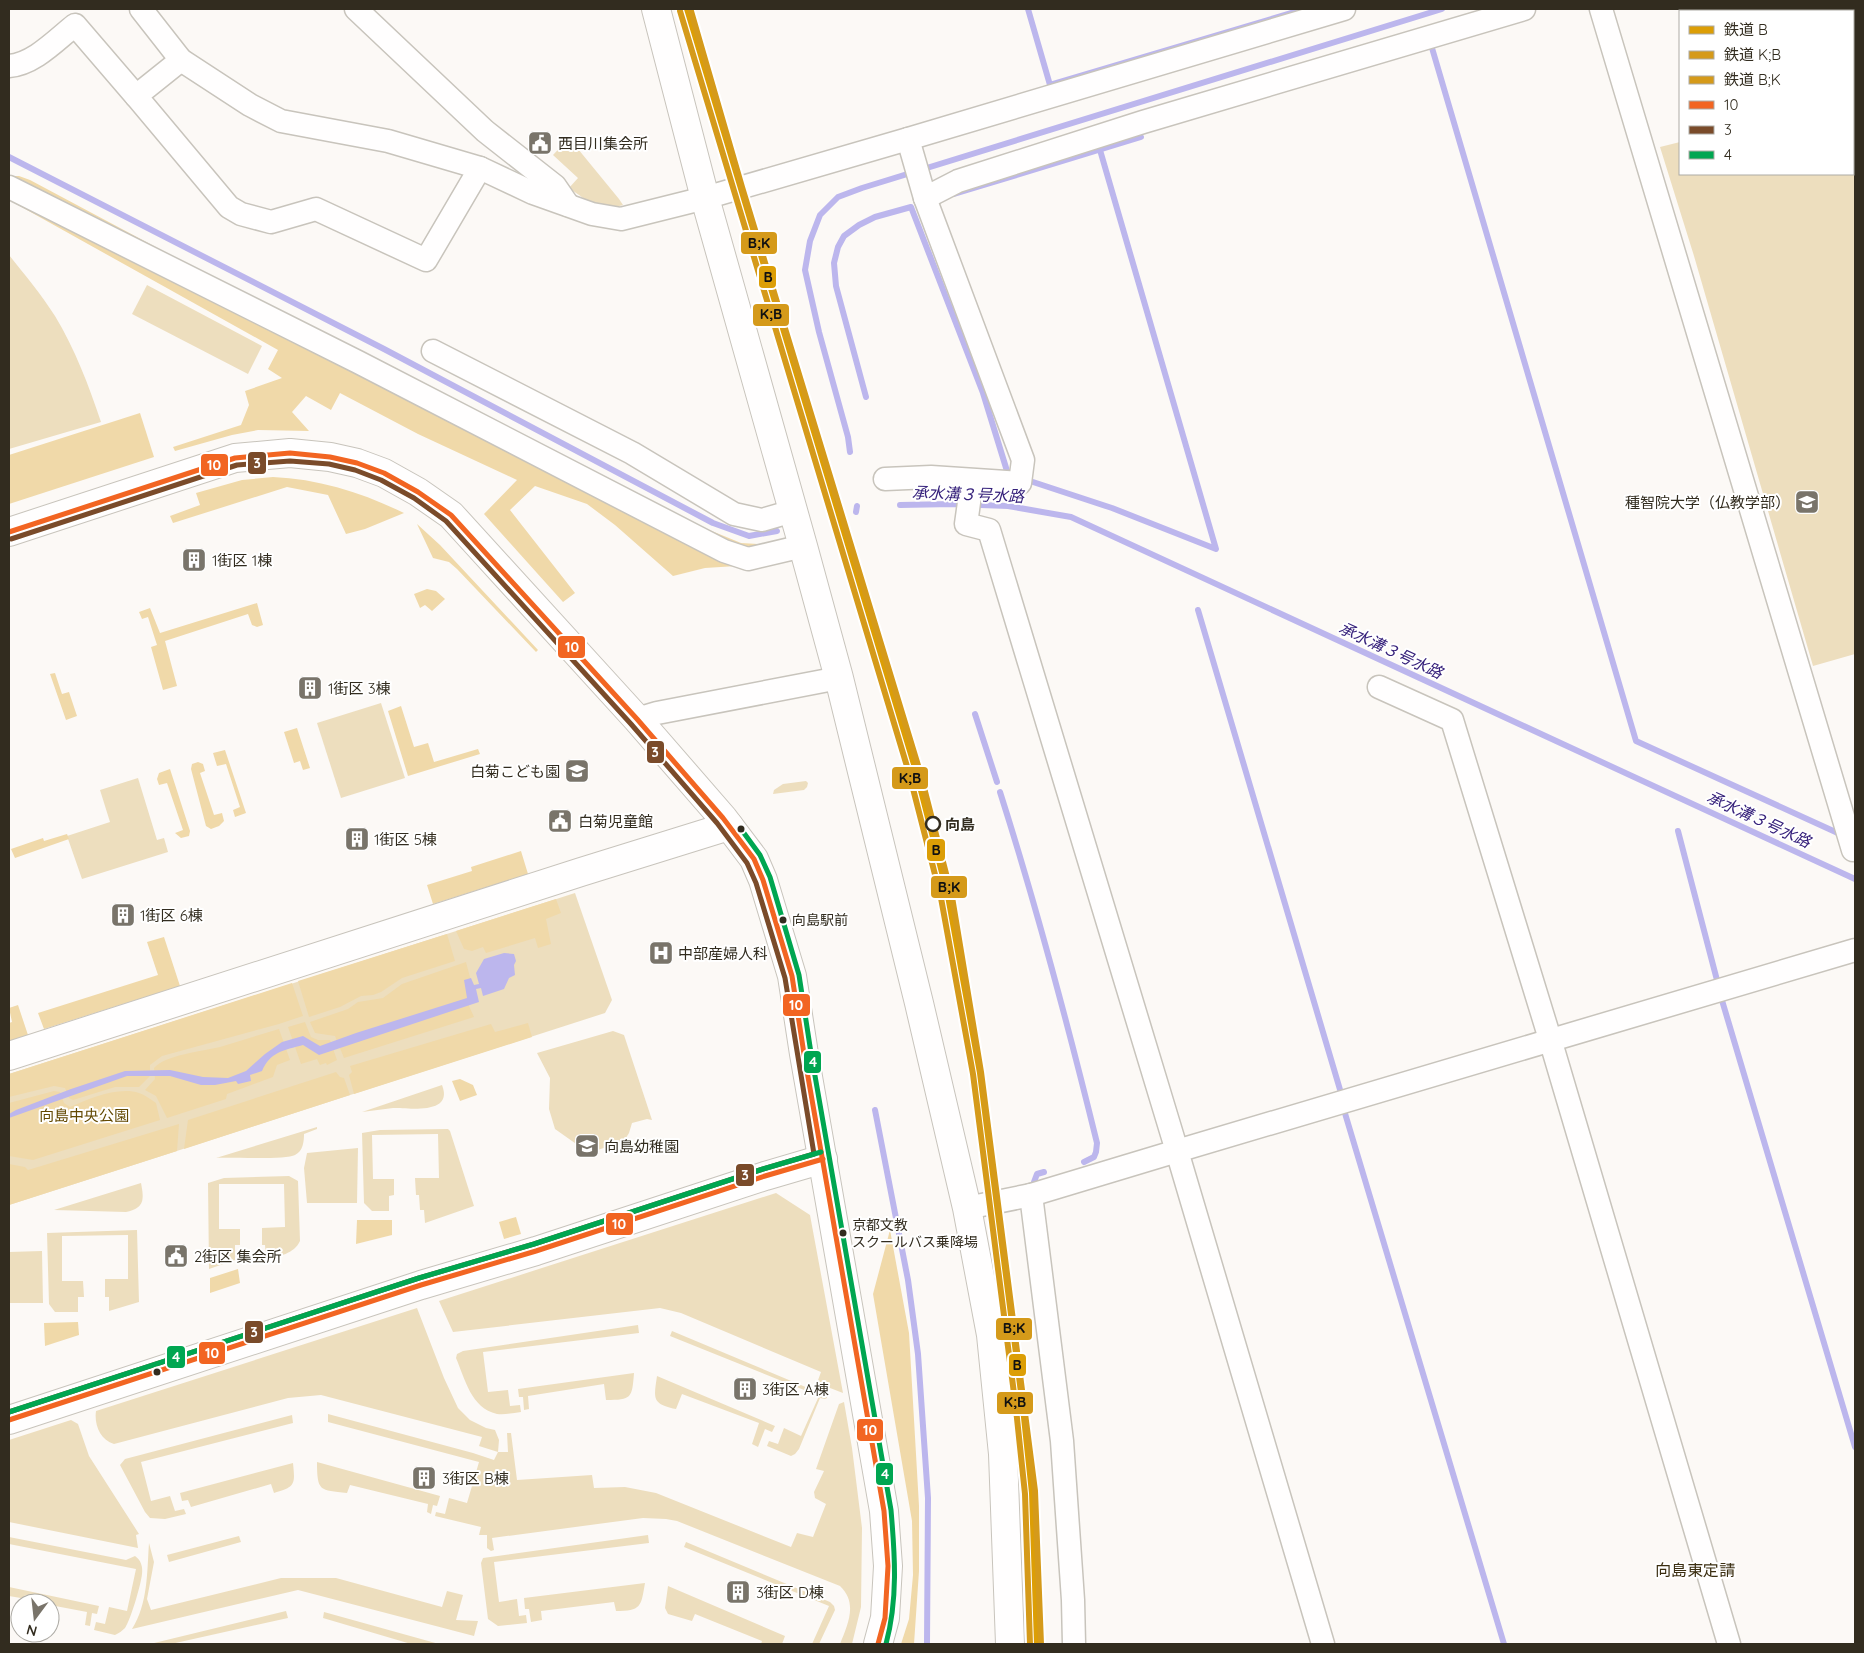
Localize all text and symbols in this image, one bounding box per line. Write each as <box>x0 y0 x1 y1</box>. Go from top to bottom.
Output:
legend <box>1679 10 1854 175</box>
text: 鉄道 B <box>1724 20 1768 39</box>
text: 鉄道 K;B <box>1724 45 1781 64</box>
text: 鉄道 B;K <box>1724 70 1781 89</box>
text: 10 <box>1724 95 1739 114</box>
text: 3 <box>1724 120 1732 139</box>
public building icon: 西目川集会所 <box>527 130 553 156</box>
place label: 西目川集会所 <box>558 134 648 153</box>
text: 4 <box>1724 145 1732 164</box>
line badge: B;K <box>740 231 778 255</box>
text: B;K <box>748 234 770 252</box>
line badge: B <box>758 265 777 289</box>
text: B <box>763 268 773 286</box>
line badge: K;B <box>752 303 790 327</box>
text: K;B <box>760 305 782 323</box>
line badge: 3 <box>247 451 267 475</box>
line badge: 10 <box>200 453 229 477</box>
text: 3 <box>253 454 261 472</box>
text: 10 <box>207 456 221 474</box>
water label: 承水溝３号水路 <box>912 482 1026 506</box>
school or university icon: 種智院大学（仏教学部） <box>1794 489 1820 515</box>
place label: 種智院大学（仏教学部） <box>1625 493 1790 512</box>
building icon: 1街区 1棟 <box>181 547 207 573</box>
place label: 1街区 1棟 <box>212 551 272 570</box>
water label: 承水溝３号水路 <box>1336 617 1448 684</box>
line badge: 10 <box>557 635 586 659</box>
text: 10 <box>565 638 579 656</box>
building icon: 1街区 3棟 <box>297 675 323 701</box>
place label: 1街区 3棟 <box>328 679 391 698</box>
line badge: 3 <box>646 740 665 764</box>
text: 3 <box>651 743 659 761</box>
school or university icon: 白菊こども園 <box>564 758 590 784</box>
place label: 白菊こども園 <box>470 762 560 781</box>
line badge: K;B <box>891 766 929 790</box>
text: K;B <box>899 769 921 787</box>
water label: 承水溝３号水路 <box>1704 786 1816 853</box>
public building icon: 白菊児童館 <box>547 808 573 834</box>
place label: 白菊児童館 <box>578 812 653 831</box>
place label: 向島 <box>945 815 975 834</box>
marker: 向島 <box>925 816 941 832</box>
unlabelled marker <box>736 824 746 834</box>
building icon: 1街区 5棟 <box>344 826 370 852</box>
place label: 1街区 5棟 <box>374 830 437 849</box>
line badge: B <box>926 838 946 862</box>
text: B <box>931 841 941 859</box>
line badge: B;K <box>930 875 968 899</box>
text: B;K <box>938 878 960 896</box>
building icon: 1街区 6棟 <box>110 902 136 928</box>
place label: 1街区 6棟 <box>140 906 203 925</box>
place label: 向島駅前 <box>792 911 848 929</box>
marker: 向島駅前 <box>778 915 788 925</box>
hospital icon: 中部産婦人科 <box>648 940 674 966</box>
place label: 中部産婦人科 <box>678 944 768 963</box>
line badge: 10 <box>782 993 811 1017</box>
text: 10 <box>789 996 803 1014</box>
line badge: 4 <box>803 1050 822 1074</box>
text: 4 <box>809 1053 817 1071</box>
park label: 向島中央公園 <box>39 1106 129 1125</box>
school or university icon: 向島幼稚園 <box>574 1133 600 1159</box>
place label: 向島幼稚園 <box>604 1137 679 1156</box>
line badge: 3 <box>735 1163 755 1187</box>
text: 3 <box>741 1166 749 1184</box>
line badge: 10 <box>605 1212 634 1236</box>
text: 10 <box>612 1215 626 1233</box>
place label: 京都文教 スクールバス乗降場 <box>852 1216 978 1251</box>
marker: 京都文教 スクールバス乗降場 <box>838 1228 848 1238</box>
public building icon: 2街区 集会所 <box>163 1243 189 1269</box>
place label: 2街区 集会所 <box>194 1247 281 1266</box>
line badge: B;K <box>995 1317 1033 1341</box>
text: B;K <box>1003 1319 1025 1337</box>
line badge: 3 <box>244 1320 264 1344</box>
text: 3 <box>250 1323 258 1341</box>
line badge: 10 <box>198 1341 226 1365</box>
text: 10 <box>205 1344 219 1362</box>
line badge: 4 <box>166 1345 186 1369</box>
text: 4 <box>172 1348 180 1366</box>
line badge: B <box>1008 1353 1027 1377</box>
text: B <box>1012 1356 1022 1374</box>
unlabelled marker <box>152 1367 162 1377</box>
building icon: 3街区 A棟 <box>732 1376 758 1402</box>
place label: 3街区 A棟 <box>762 1380 829 1399</box>
line badge: K;B <box>996 1391 1034 1415</box>
text: K;B <box>1004 1393 1026 1411</box>
line badge: 10 <box>856 1418 884 1442</box>
text: 10 <box>863 1421 877 1439</box>
line badge: 4 <box>875 1462 894 1486</box>
building icon: 3街区 B棟 <box>411 1465 437 1491</box>
text: 4 <box>881 1465 889 1483</box>
place label: 3街区 B棟 <box>442 1469 509 1488</box>
district label: 向島東定請 <box>1655 1560 1735 1580</box>
building icon: 3街区 D棟 <box>725 1579 751 1605</box>
place label: 3街区 D棟 <box>756 1583 824 1602</box>
north arrow <box>10 1593 60 1643</box>
text: N <box>24 1621 39 1641</box>

